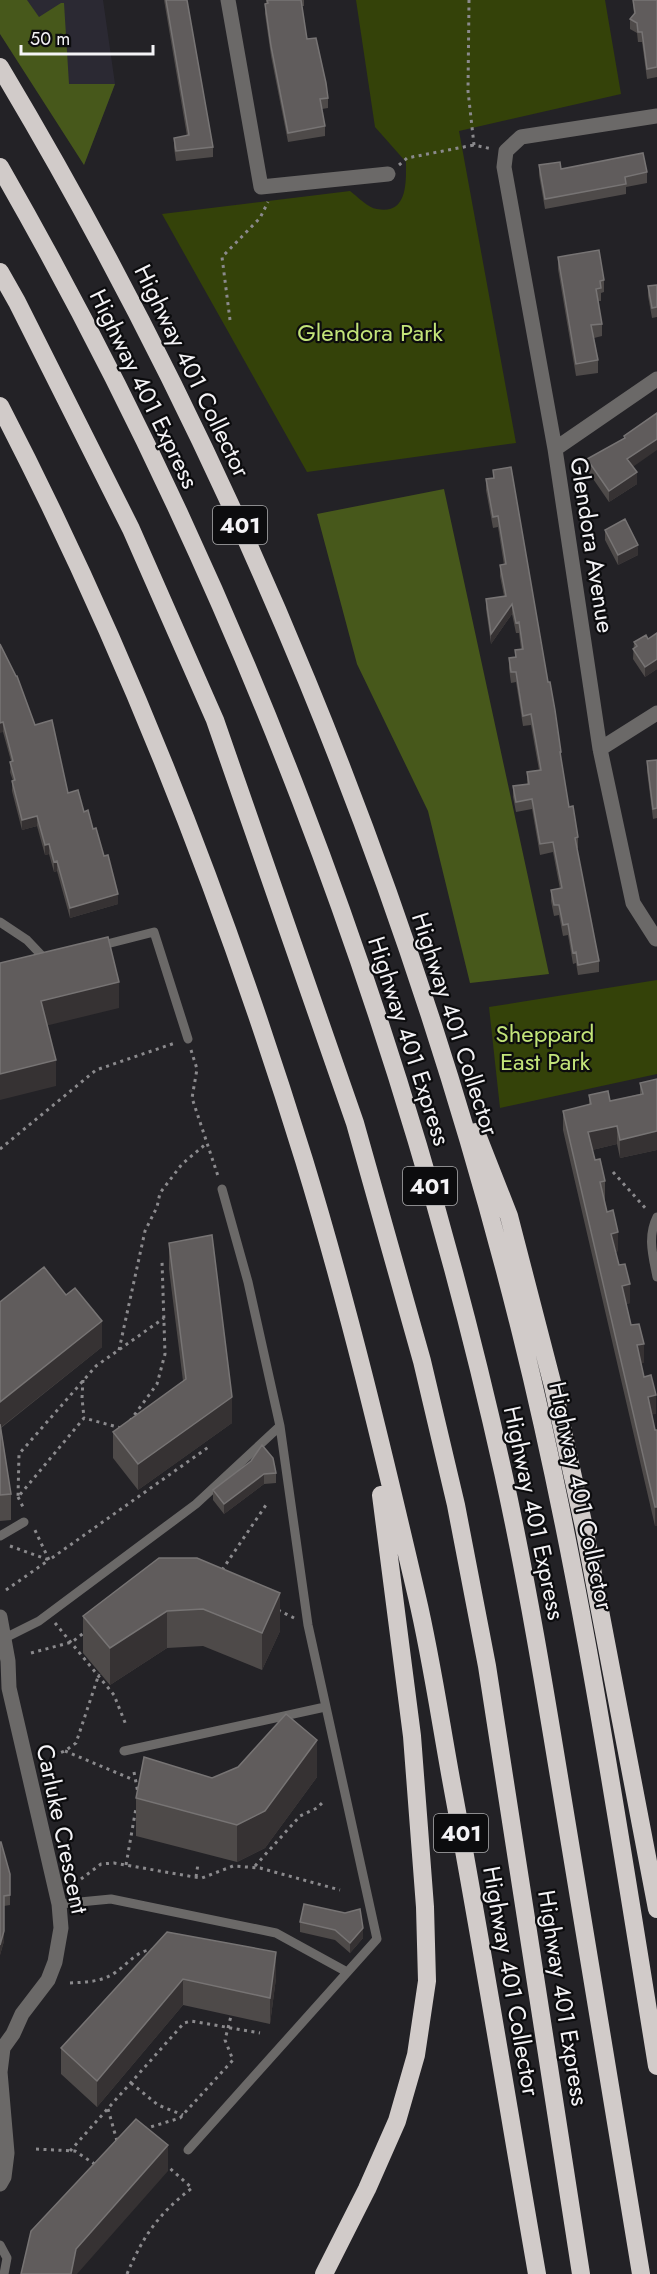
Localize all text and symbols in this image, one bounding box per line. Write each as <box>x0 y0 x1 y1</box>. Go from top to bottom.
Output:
scale bar <box>21 18 153 56</box>
text: 50 m <box>30 26 70 52</box>
street label: Highway 401 Collector <box>126 258 260 484</box>
street label: Highway 401 Express <box>81 283 208 494</box>
park label: Glendora Park <box>297 315 443 350</box>
street label: Glendora Avenue <box>561 454 624 635</box>
road number: 401 <box>213 506 267 544</box>
street label: Highway 401 Collector <box>403 908 508 1141</box>
street label: Highway 401 Express <box>359 932 460 1150</box>
park label: Sheppard East Park <box>496 1016 594 1079</box>
road number: 401 <box>403 1167 457 1205</box>
street label: Highway 401 Collector <box>540 1378 623 1614</box>
street label: Highway 401 Express <box>495 1403 574 1623</box>
street label: Carluke Crescent <box>27 1741 98 1917</box>
road number: 401 <box>434 1814 488 1852</box>
street label: Highway 401 Collector <box>474 1863 549 2099</box>
street label: Highway 401 Express <box>529 1888 598 2108</box>

